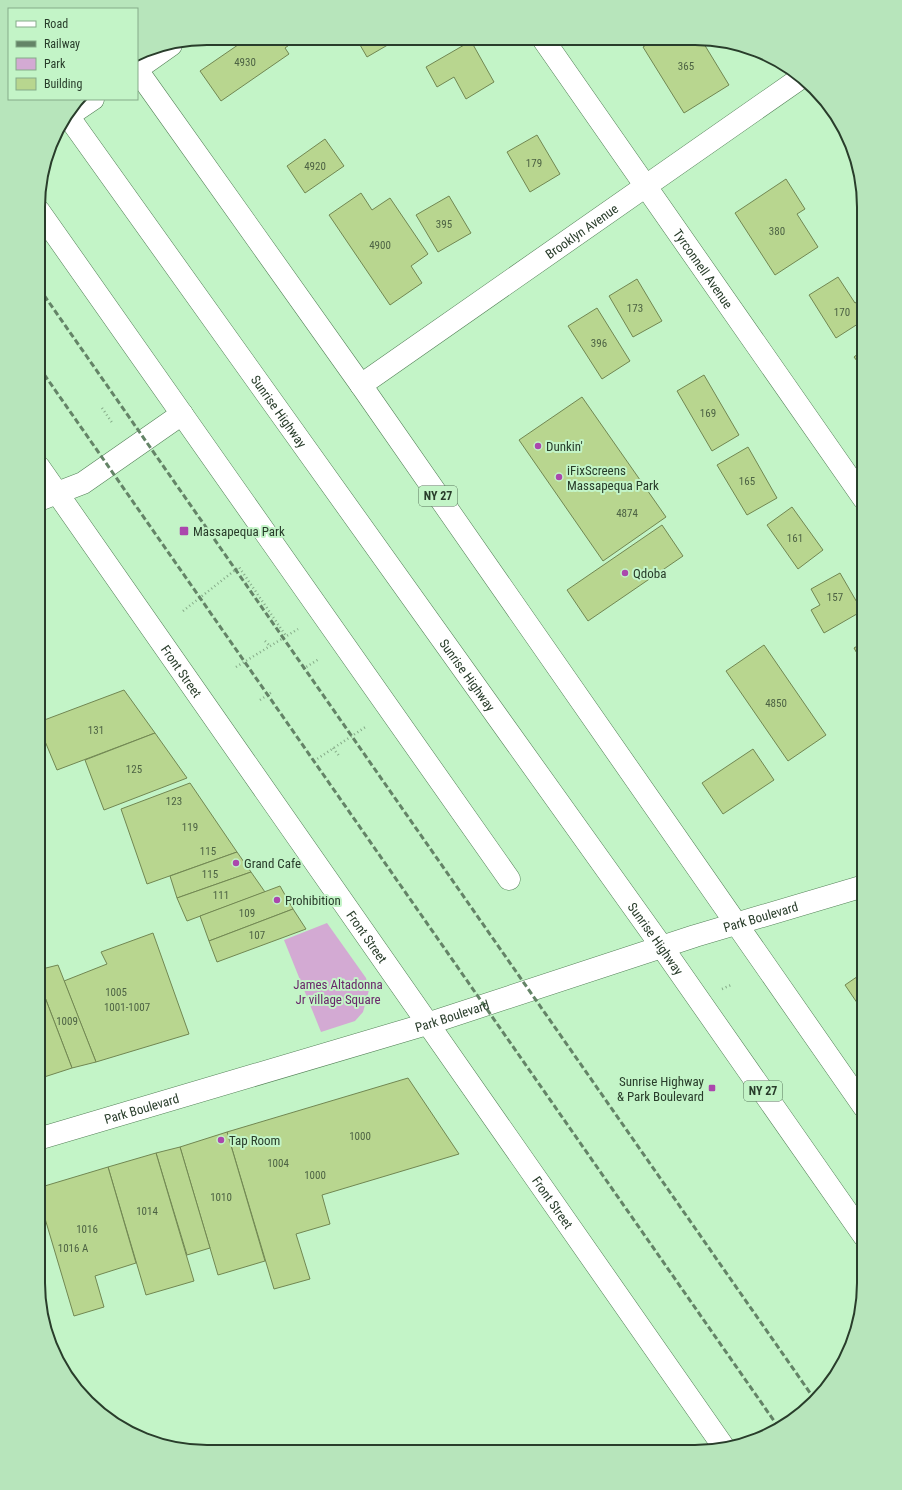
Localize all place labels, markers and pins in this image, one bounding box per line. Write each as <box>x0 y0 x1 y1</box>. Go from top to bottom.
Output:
place label: Dunkin' <box>546 439 583 454</box>
marker: Dunkin' <box>533 441 543 451</box>
place label: iFixScreens Massapequa Park <box>567 463 659 493</box>
marker: iFixScreens Massapequa Park <box>554 472 564 482</box>
place label: Massapequa Park <box>193 524 285 539</box>
marker: Massapequa Park <box>178 525 190 537</box>
place label: Qdoba <box>633 566 666 581</box>
marker: Qdoba <box>620 568 630 578</box>
place label: Grand Cafe <box>244 856 301 871</box>
marker: Grand Cafe <box>231 858 241 868</box>
place label: Prohibition <box>285 893 341 908</box>
marker: Prohibition <box>272 895 282 905</box>
place label: Sunrise Highway & Park Boulevard <box>617 1074 705 1104</box>
marker: Sunrise Highway & Park Boulevard <box>707 1083 717 1093</box>
place label: Tap Room <box>229 1133 280 1148</box>
marker: Tap Room <box>216 1135 226 1145</box>

